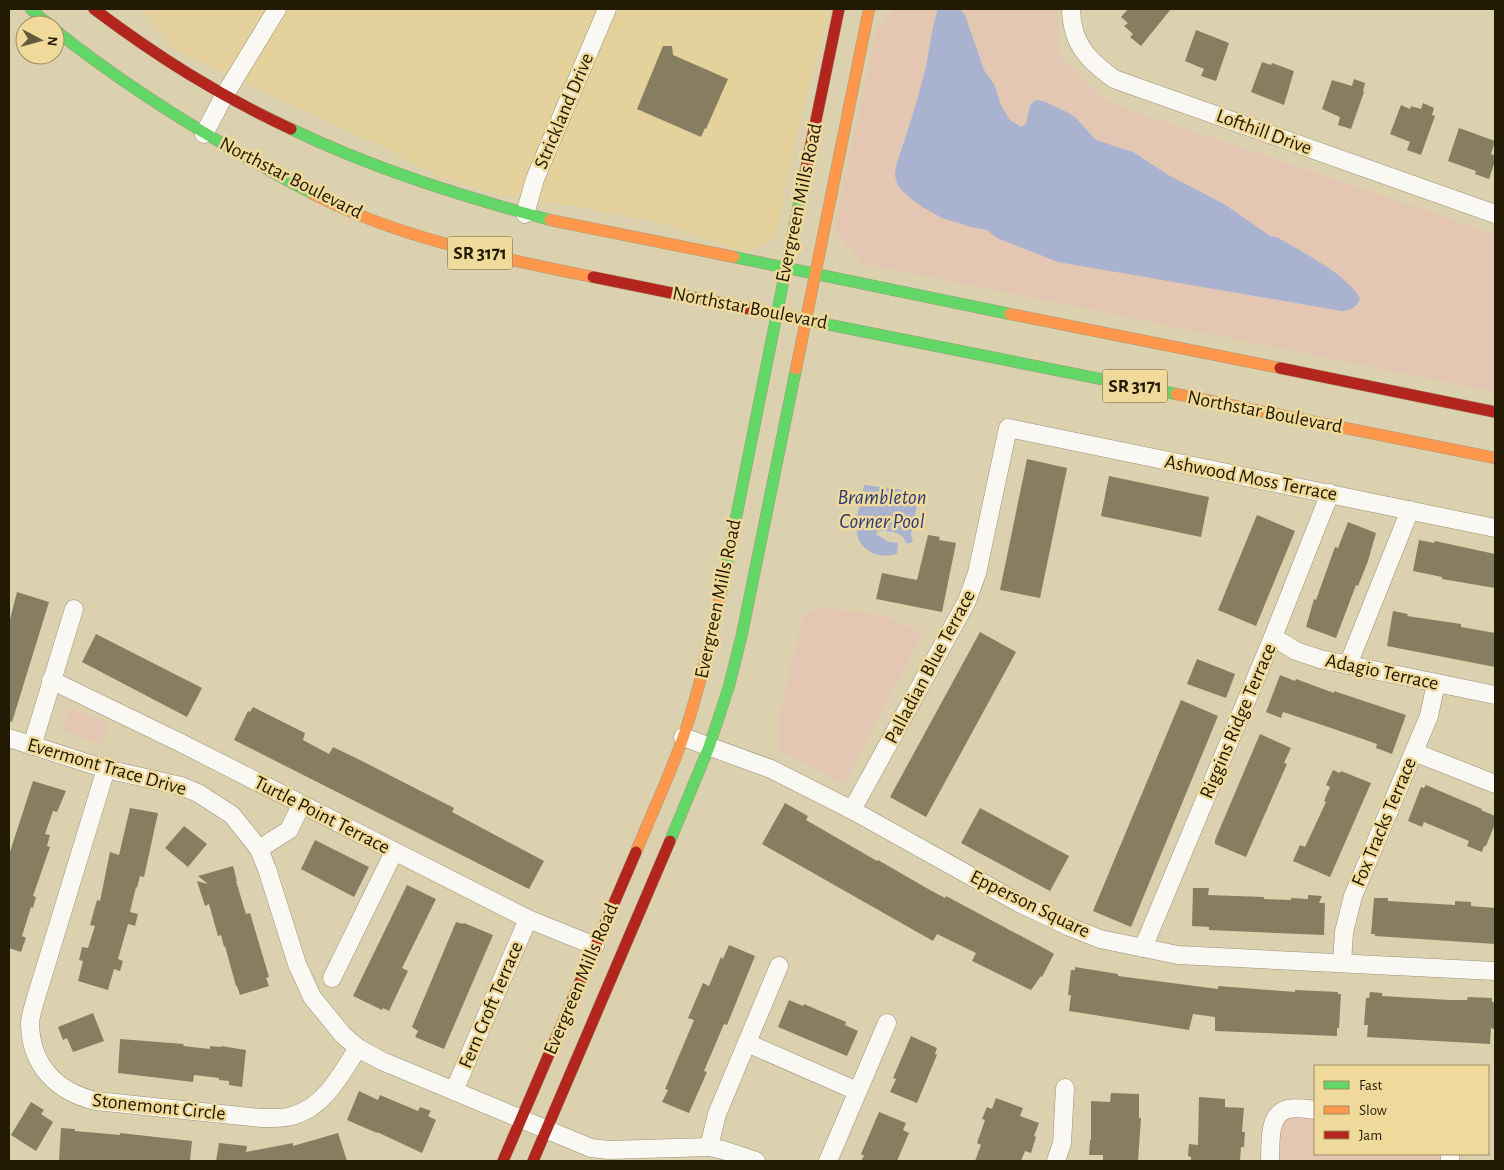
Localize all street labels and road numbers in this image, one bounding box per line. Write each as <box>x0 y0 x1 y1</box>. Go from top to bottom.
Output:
street label: Strickland Drive <box>531 50 597 172</box>
street label: Lofthill Drive <box>1214 105 1314 159</box>
street label: Evergreen Mills Road <box>772 122 826 284</box>
street label: Northstar Boulevard <box>216 133 366 223</box>
road number: SR 3171 <box>448 237 512 270</box>
street label: Northstar Boulevard <box>671 283 829 333</box>
road number: SR 3171 <box>1102 370 1168 402</box>
street label: Northstar Boulevard <box>1186 387 1344 437</box>
street label: Ashwood Moss Terrace <box>1163 451 1339 505</box>
street label: Evergreen Mills Road <box>691 518 745 680</box>
street label: Palladian Blue Terrace <box>881 587 979 747</box>
street label: Riggins Ridge Terrace <box>1196 641 1280 801</box>
street label: Adagio Terrace <box>1324 650 1440 694</box>
street label: Evermont Trace Drive <box>25 735 189 799</box>
street label: Fox Tracks Terrace <box>1348 755 1420 889</box>
street label: Turtle Point Terrace <box>251 772 393 858</box>
street label: Epperson Square <box>967 866 1093 942</box>
street label: Evergreen Mills Road <box>540 900 622 1058</box>
street label: Fern Croft Terrace <box>455 939 527 1071</box>
street label: Stonemont Circle <box>91 1090 227 1124</box>

